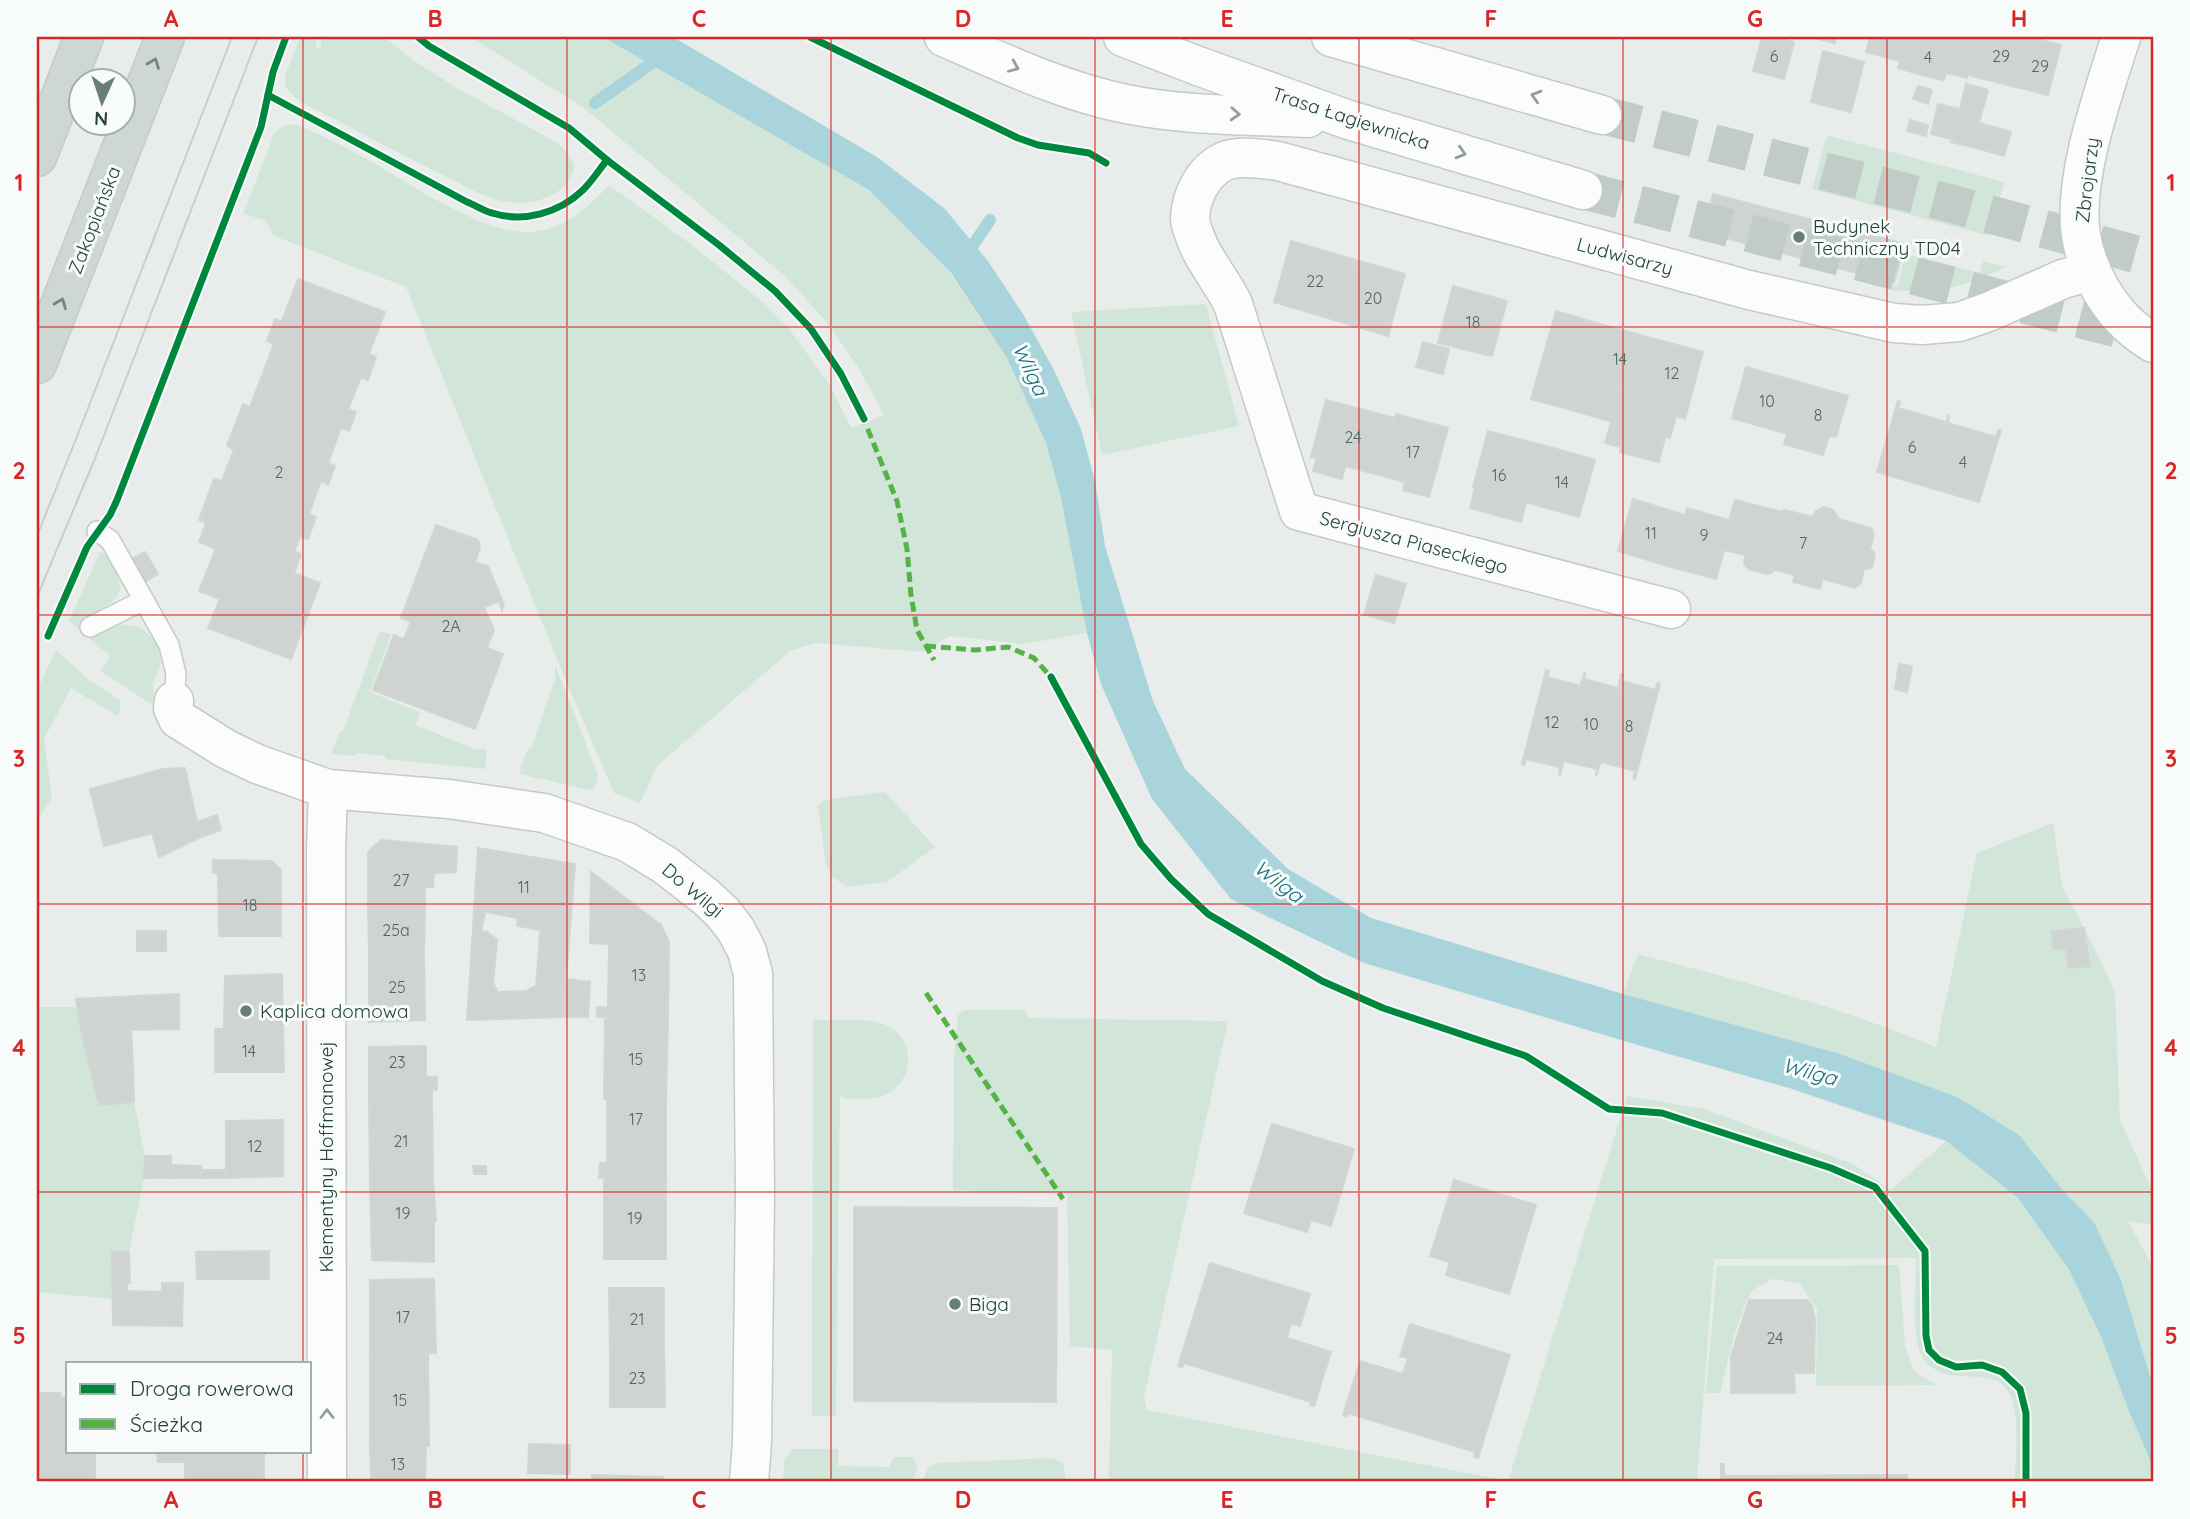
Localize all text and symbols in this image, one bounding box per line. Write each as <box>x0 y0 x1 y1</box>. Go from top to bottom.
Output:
text: A <box>164 4 179 33</box>
text: B <box>427 4 443 33</box>
text: C <box>692 4 706 33</box>
text: D <box>955 4 971 33</box>
text: E <box>1220 4 1234 33</box>
text: F <box>1485 4 1497 33</box>
text: G <box>1747 4 1763 33</box>
text: H <box>2011 4 2027 33</box>
house number: 6 <box>1770 46 1779 66</box>
house number: 29 <box>1992 46 2010 66</box>
house number: 4 <box>1924 47 1932 67</box>
house number: 29 <box>2031 56 2049 76</box>
one-way arrow <box>146 58 160 70</box>
one-way arrow <box>1007 59 1020 73</box>
north arrow <box>66 66 136 136</box>
street label: Trasa Łagiewnicka <box>1269 81 1433 155</box>
one-way arrow <box>1530 90 1542 104</box>
one-way arrow <box>1230 106 1241 121</box>
text: N <box>94 107 109 131</box>
street label: Zbrojarzy <box>2070 136 2104 224</box>
one-way arrow <box>1455 145 1467 160</box>
street label: Zakopiańska <box>62 163 126 277</box>
text: 1 <box>15 168 23 197</box>
text: 1 <box>2167 168 2175 197</box>
place label: Budynek Techniczny TD04 <box>1813 214 1961 260</box>
marker: Budynek Techniczny TD04 <box>1791 229 1807 245</box>
street label: Ludwisarzy <box>1574 232 1676 280</box>
house number: 22 <box>1306 271 1324 291</box>
house number: 20 <box>1364 288 1382 308</box>
one-way arrow <box>53 297 67 309</box>
house number: 18 <box>1466 312 1480 332</box>
water label: Wilga <box>1008 339 1055 401</box>
house number: 14 <box>1613 349 1627 369</box>
house number: 12 <box>1665 363 1680 383</box>
house number: 10 <box>1759 391 1775 411</box>
house number: 8 <box>1814 405 1822 425</box>
house number: 24 <box>1344 427 1362 447</box>
house number: 6 <box>1908 437 1917 457</box>
house number: 17 <box>1406 442 1420 462</box>
house number: 4 <box>1959 452 1967 472</box>
text: 2 <box>12 456 26 485</box>
text: 2 <box>2164 456 2178 485</box>
house number: 2 <box>275 462 284 482</box>
house number: 16 <box>1492 465 1507 485</box>
house number: 14 <box>1555 472 1569 492</box>
street label: Sergiusza Piaseckiego <box>1317 505 1511 579</box>
house number: 11 <box>1645 523 1657 543</box>
house number: 9 <box>1700 525 1709 545</box>
house number: 7 <box>1799 533 1807 553</box>
house number: 2A <box>441 616 461 636</box>
house number: 12 <box>1545 712 1560 732</box>
house number: 10 <box>1583 714 1599 734</box>
house number: 8 <box>1625 716 1633 736</box>
text: 3 <box>13 744 25 773</box>
text: 3 <box>2165 744 2177 773</box>
water label: Wilga <box>1249 854 1310 909</box>
street label: Do Wilgi <box>657 857 729 923</box>
house number: 27 <box>393 870 409 890</box>
house number: 11 <box>518 877 530 897</box>
house number: 18 <box>243 895 257 915</box>
house number: 25a <box>382 920 410 940</box>
house number: 13 <box>632 965 646 985</box>
house number: 25 <box>388 977 406 997</box>
place label: Kaplica domowa <box>260 999 409 1023</box>
marker: Kaplica domowa <box>238 1003 254 1019</box>
text: 4 <box>12 1033 26 1062</box>
text: 4 <box>2164 1033 2178 1062</box>
house number: 14 <box>242 1041 256 1061</box>
street label: Klementyny Hoffmanowej <box>314 1041 338 1273</box>
house number: 15 <box>629 1049 643 1069</box>
water label: Wilga <box>1780 1051 1841 1091</box>
house number: 23 <box>388 1052 406 1072</box>
house number: 17 <box>629 1109 643 1129</box>
house number: 21 <box>394 1131 408 1151</box>
house number: 12 <box>248 1136 263 1156</box>
house number: 19 <box>396 1203 410 1223</box>
house number: 19 <box>628 1208 642 1228</box>
place label: Biga <box>969 1292 1009 1316</box>
marker: Biga <box>947 1296 963 1312</box>
house number: 17 <box>396 1307 410 1327</box>
house number: 21 <box>630 1309 644 1329</box>
text: 5 <box>12 1321 26 1350</box>
text: 5 <box>2164 1321 2178 1350</box>
house number: 24 <box>1766 1328 1784 1348</box>
legend <box>66 1362 312 1452</box>
house number: 23 <box>628 1368 646 1388</box>
text: Droga rowerowa <box>130 1375 294 1401</box>
house number: 15 <box>393 1390 407 1410</box>
one-way arrow <box>319 1408 335 1419</box>
text: Ścieżka <box>130 1411 203 1437</box>
house number: 13 <box>391 1454 405 1474</box>
text: A <box>164 1485 179 1514</box>
text: B <box>427 1485 443 1514</box>
text: C <box>692 1485 706 1514</box>
text: D <box>955 1485 971 1514</box>
text: E <box>1220 1485 1234 1514</box>
text: F <box>1485 1485 1497 1514</box>
text: G <box>1747 1485 1763 1514</box>
text: H <box>2011 1485 2027 1514</box>

